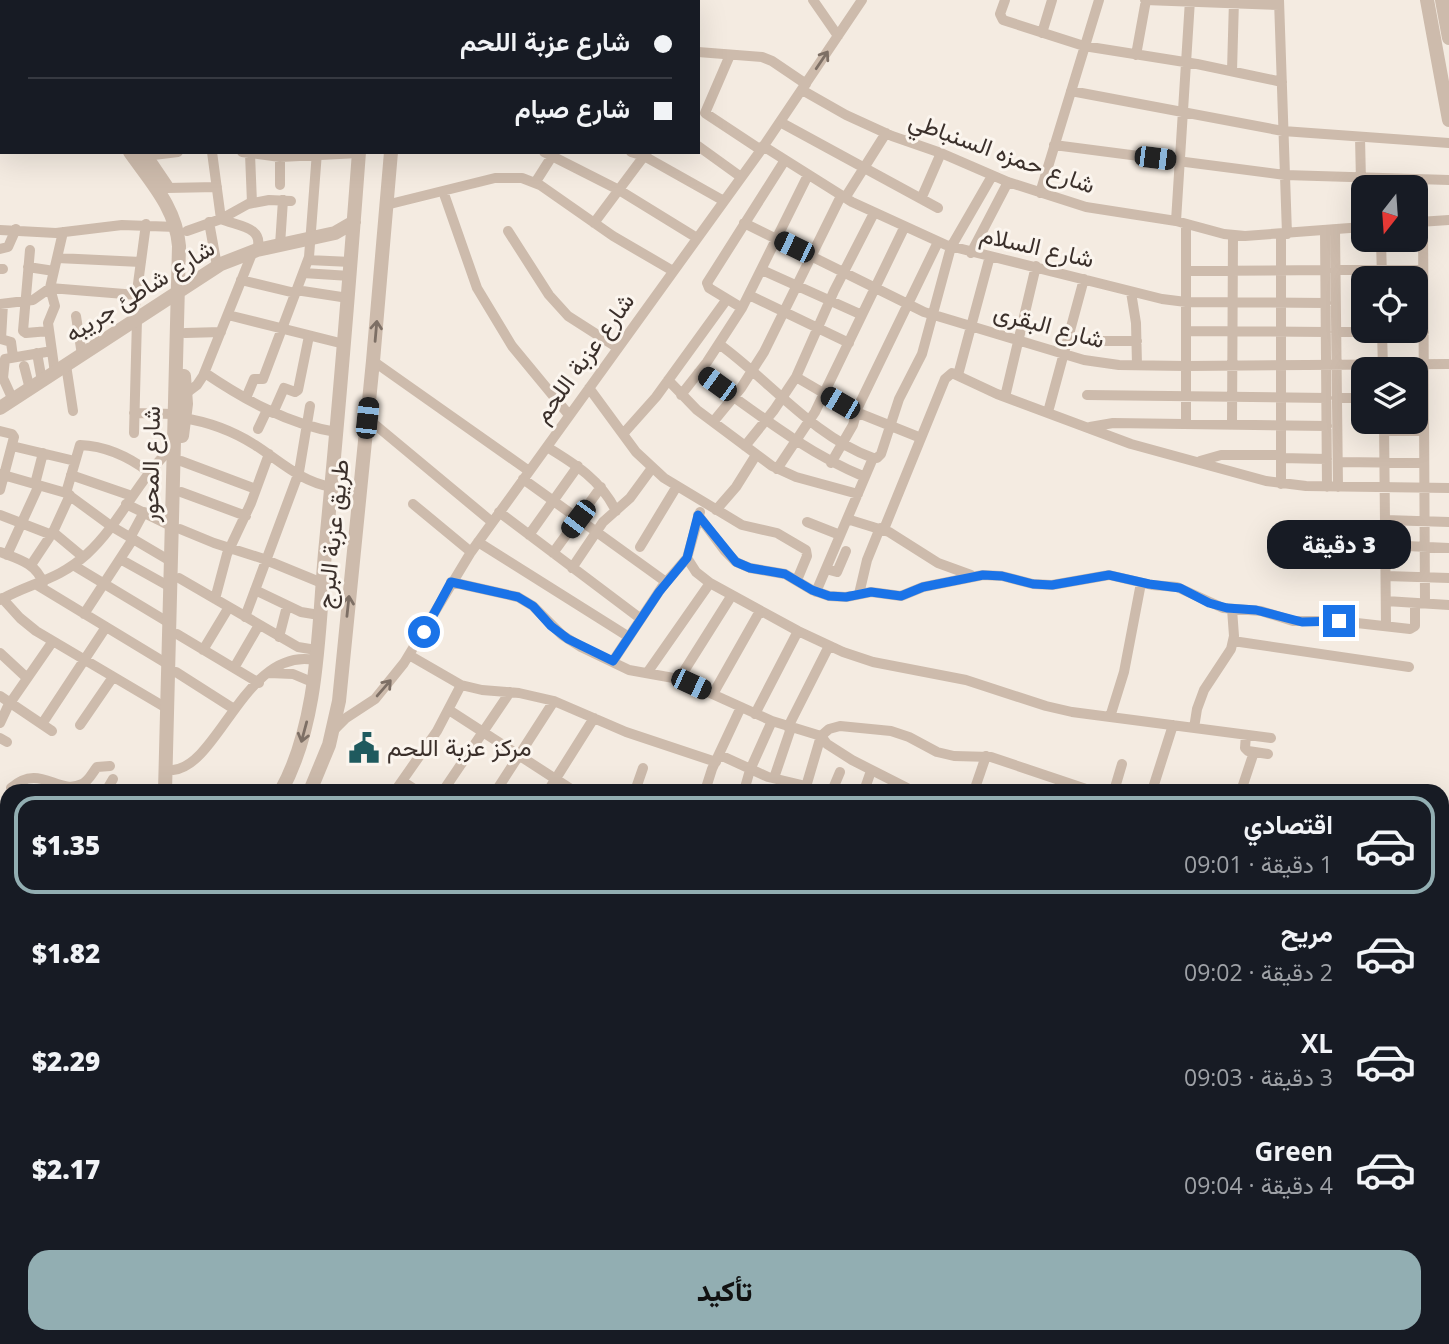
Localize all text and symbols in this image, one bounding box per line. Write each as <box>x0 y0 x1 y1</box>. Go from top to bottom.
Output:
text: شارع عزبة اللحم <box>460 23 630 59</box>
one-way arrow <box>815 51 829 70</box>
text: شارع صيام <box>515 90 630 126</box>
street label: شارع حمزه السنباطي <box>904 103 1100 204</box>
car <box>1133 145 1178 171</box>
north arrow <box>1351 175 1428 252</box>
map controls <box>1351 175 1428 434</box>
street label: شارع السلام <box>977 216 1098 276</box>
car <box>771 228 818 266</box>
street label: شارع شاطئ جريبه <box>58 230 221 350</box>
button: locate <box>1351 266 1428 343</box>
street label: شارع عزبة اللحم <box>524 285 642 429</box>
street label: شارع البقرى <box>990 294 1108 356</box>
one-way arrow <box>370 320 383 342</box>
button: layers <box>1351 357 1428 434</box>
car <box>694 363 741 405</box>
car <box>817 383 864 423</box>
car <box>355 396 380 440</box>
street label: شارع المحور <box>132 406 168 523</box>
street label: طريق عزبة البرج <box>307 457 357 610</box>
car <box>557 496 600 542</box>
callout: 3 دقيقة <box>1267 520 1411 568</box>
text: 3 دقيقة <box>1302 528 1376 560</box>
one-way arrow <box>342 595 355 618</box>
route end <box>1323 605 1355 637</box>
route start <box>408 616 440 648</box>
car <box>668 666 715 702</box>
one-way arrow <box>376 679 392 697</box>
one-way arrow <box>297 720 310 743</box>
place label: مركز عزبة اللحم <box>387 730 532 764</box>
public building icon: مركز عزبة اللحم <box>347 731 381 765</box>
text: اقتصادي <box>1244 806 1333 842</box>
icon: car <box>1354 814 1417 877</box>
text: $1.35 <box>32 827 100 863</box>
text: 1 دقيقة · 09:01 <box>1184 848 1333 880</box>
text: مريح <box>1281 914 1333 950</box>
icon: car <box>1354 922 1417 985</box>
text: $1.82 <box>32 935 100 971</box>
text: 2 دقيقة · 09:02 <box>1184 956 1333 988</box>
text: XL <box>1301 1025 1333 1061</box>
icon: car <box>1354 1030 1417 1093</box>
text: $2.29 <box>32 1043 100 1079</box>
text: 3 دقيقة · 09:03 <box>1184 1061 1333 1093</box>
text: Green <box>1255 1133 1333 1169</box>
icon: car <box>1354 1138 1417 1201</box>
text: $2.17 <box>32 1151 100 1187</box>
text: 4 دقيقة · 09:04 <box>1184 1169 1333 1201</box>
button: تأكيد <box>28 1250 1421 1330</box>

